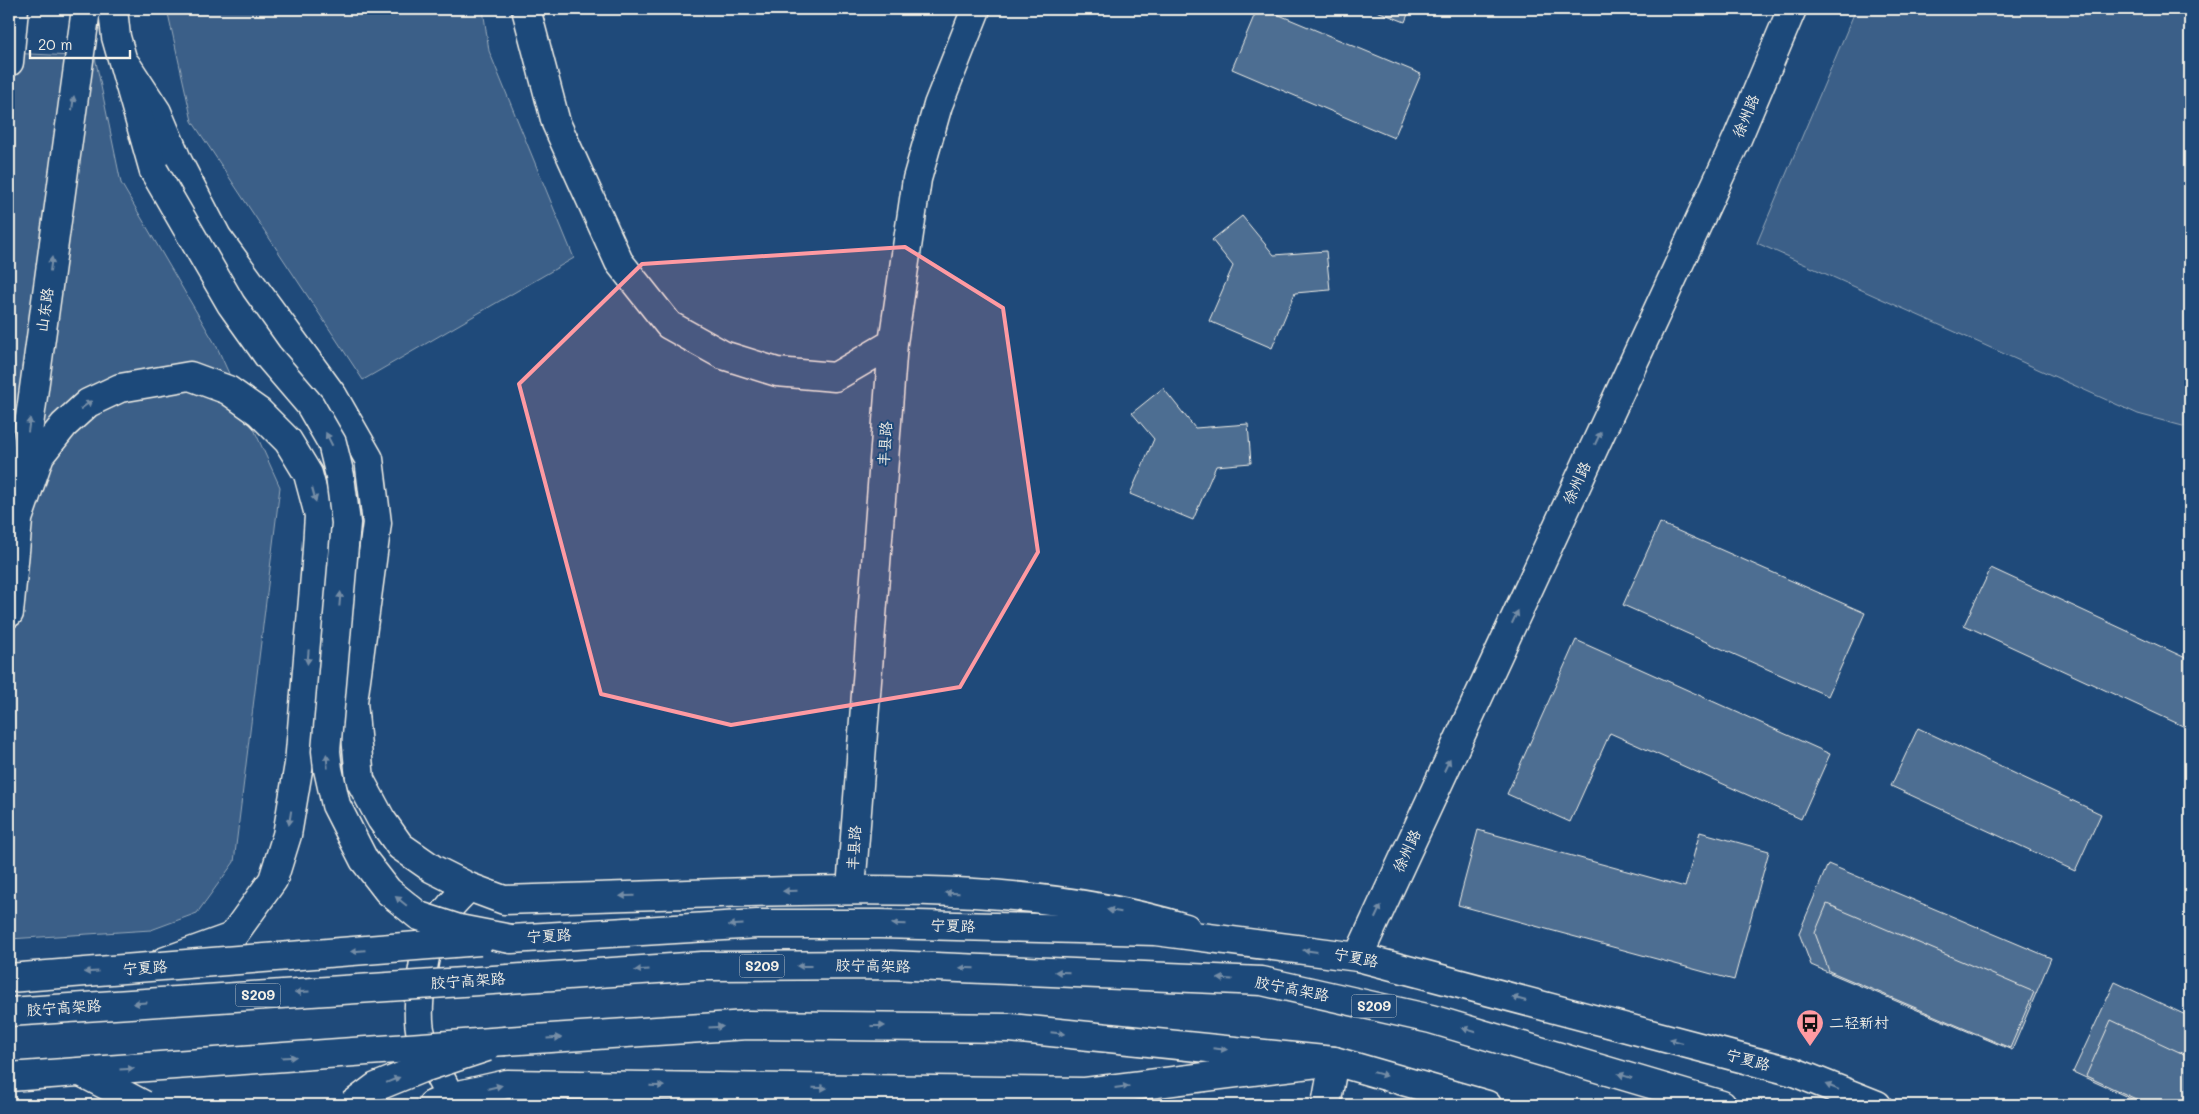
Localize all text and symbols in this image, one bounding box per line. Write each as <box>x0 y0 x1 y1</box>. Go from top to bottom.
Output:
scale bar <box>30 28 130 60</box>
text: 20 m <box>38 34 72 54</box>
street label: 徐州路 <box>1727 91 1763 140</box>
one-way arrow <box>69 95 77 111</box>
one-way arrow <box>47 256 55 272</box>
street label: 山东路 <box>31 286 57 334</box>
one-way arrow <box>80 400 93 410</box>
one-way arrow <box>25 417 33 433</box>
street label: 丰县路 <box>872 421 896 467</box>
one-way arrow <box>1594 431 1602 445</box>
one-way arrow <box>325 432 333 446</box>
street label: 徐州路 <box>1558 458 1595 507</box>
one-way arrow <box>310 488 318 503</box>
one-way arrow <box>336 591 344 607</box>
one-way arrow <box>1511 610 1519 624</box>
one-way arrow <box>304 649 312 665</box>
one-way arrow <box>323 752 331 768</box>
one-way arrow <box>1443 758 1451 772</box>
one-way arrow <box>286 810 294 826</box>
street label: 丰县路 <box>841 825 865 871</box>
street label: 徐州路 <box>1388 826 1425 875</box>
one-way arrow <box>782 888 798 896</box>
one-way arrow <box>944 889 960 897</box>
one-way arrow <box>619 892 635 900</box>
one-way arrow <box>394 896 407 907</box>
one-way arrow <box>1375 905 1383 919</box>
one-way arrow <box>1105 906 1121 914</box>
street label: 宁夏路 <box>930 914 976 936</box>
one-way arrow <box>890 920 906 928</box>
one-way arrow <box>728 922 744 930</box>
street label: 宁夏路 <box>526 924 572 946</box>
street label: 宁夏路 <box>1332 943 1380 971</box>
one-way arrow <box>350 947 366 955</box>
one-way arrow <box>1302 947 1318 955</box>
road number: S209 <box>740 954 784 978</box>
street label: 胶宁高架路 <box>835 954 911 976</box>
street label: 宁夏路 <box>122 955 168 979</box>
one-way arrow <box>796 962 812 970</box>
one-way arrow <box>959 964 975 972</box>
one-way arrow <box>634 966 650 974</box>
street label: 胶宁高架路 <box>430 967 506 993</box>
one-way arrow <box>83 968 99 976</box>
one-way arrow <box>1054 968 1070 976</box>
street label: 胶宁高架路 <box>1253 971 1331 1005</box>
one-way arrow <box>1216 975 1232 983</box>
road number: S209 <box>236 984 280 1006</box>
one-way arrow <box>294 988 310 996</box>
street label: 胶宁高架路 <box>26 994 102 1020</box>
road number: S209 <box>1352 994 1396 1018</box>
one-way arrow <box>1511 995 1527 1003</box>
one-way arrow <box>132 999 148 1007</box>
bus stop icon: 二轻新村 <box>1795 1008 1825 1047</box>
place label: 二轻新村 <box>1829 1012 1889 1032</box>
one-way arrow <box>870 1022 886 1030</box>
one-way arrow <box>708 1023 724 1031</box>
one-way arrow <box>1461 1025 1476 1033</box>
one-way arrow <box>1050 1029 1066 1037</box>
one-way arrow <box>546 1034 562 1042</box>
one-way arrow <box>1669 1037 1684 1045</box>
street label: 宁夏路 <box>1724 1044 1773 1075</box>
one-way arrow <box>1212 1045 1228 1053</box>
one-way arrow <box>282 1053 298 1061</box>
one-way arrow <box>120 1065 136 1073</box>
one-way arrow <box>1372 1071 1387 1079</box>
one-way arrow <box>1617 1072 1632 1080</box>
one-way arrow <box>386 1075 400 1083</box>
one-way arrow <box>650 1082 666 1090</box>
one-way arrow <box>488 1083 503 1091</box>
one-way arrow <box>1114 1083 1130 1091</box>
one-way arrow <box>1824 1083 1839 1091</box>
one-way arrow <box>812 1084 828 1092</box>

